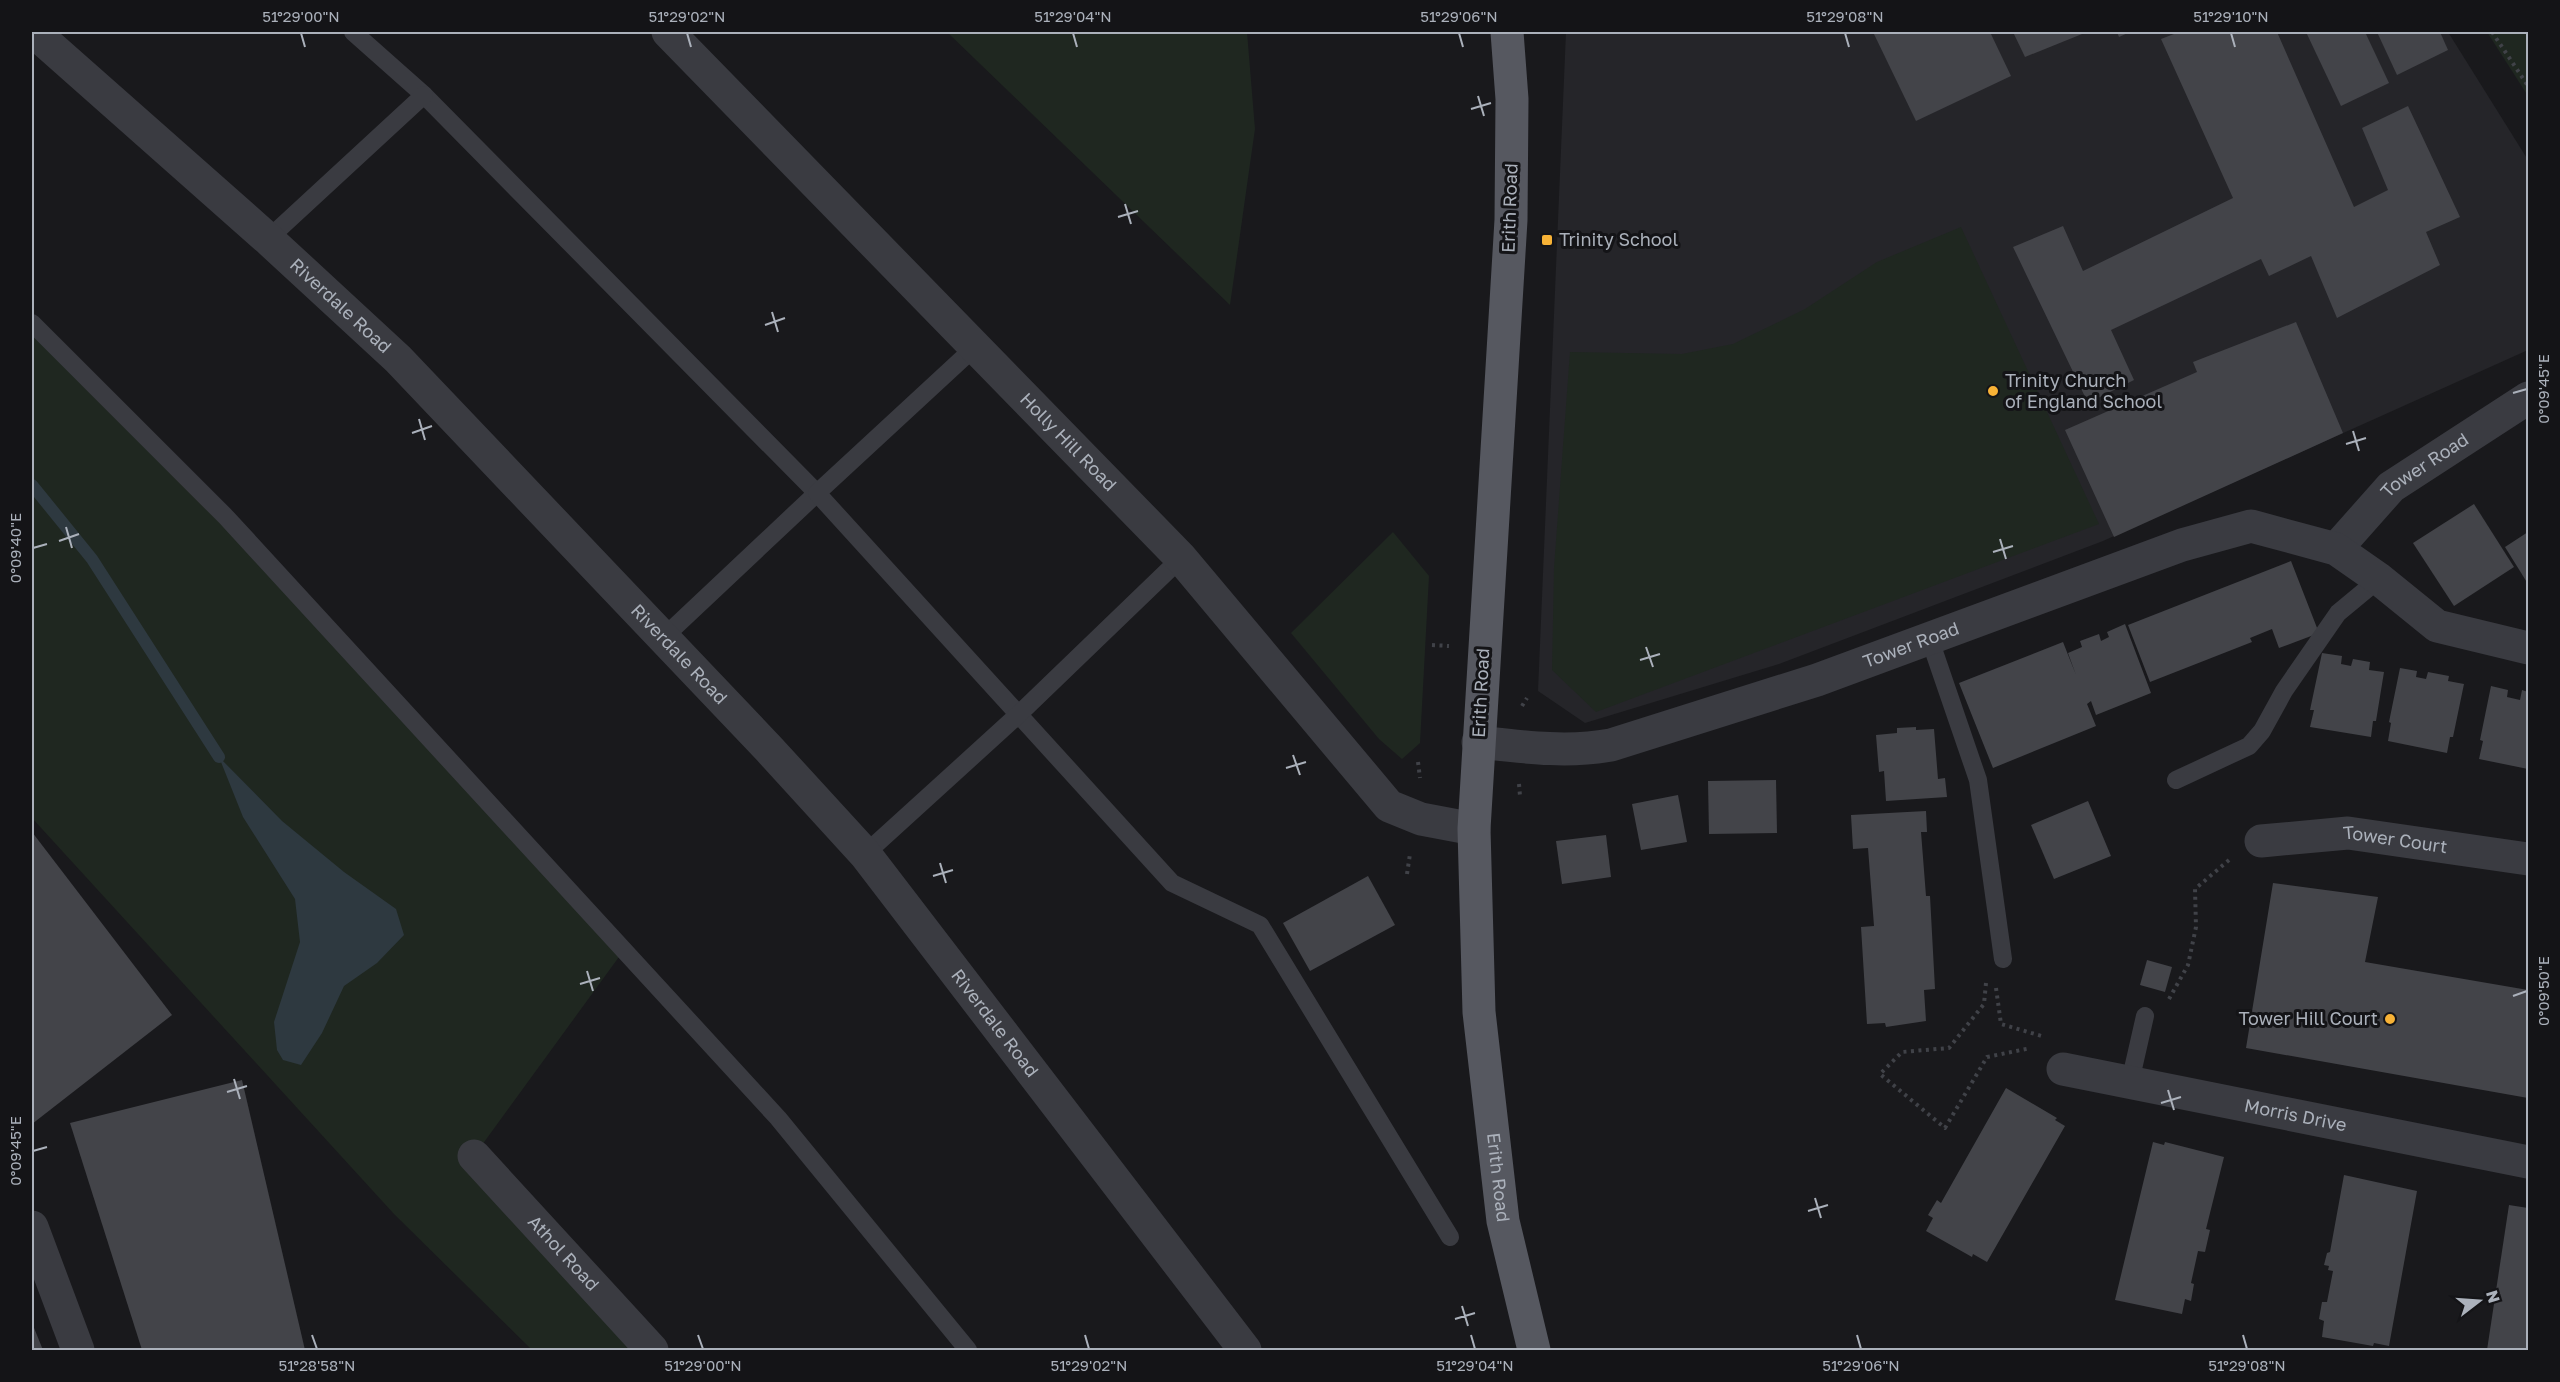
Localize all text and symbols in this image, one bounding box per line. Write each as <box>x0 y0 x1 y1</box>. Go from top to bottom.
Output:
text: 51°29'00"N <box>262 7 340 25</box>
text: 51°29'02"N <box>649 7 725 25</box>
text: 51°29'04"N <box>1034 7 1112 25</box>
text: 51°29'06"N <box>1420 7 1498 25</box>
text: 51°29'08"N <box>1806 7 1884 25</box>
text: 51°29'10"N <box>2193 7 2269 25</box>
street label: Erith Road <box>1496 163 1522 253</box>
place label: Trinity School <box>1559 228 1678 250</box>
marker: Trinity School <box>1540 233 1554 247</box>
street label: Riverdale Road <box>286 253 396 357</box>
text: 0°09'45"E <box>2534 354 2552 424</box>
place label: Trinity Church of England School <box>2005 369 2162 412</box>
marker: Trinity Church of England School <box>1986 384 2000 398</box>
street label: Holly Hill Road <box>1016 388 1122 495</box>
street label: Tower Road <box>2375 428 2472 501</box>
text: 0°09'40"E <box>6 513 24 583</box>
street label: Riverdale Road <box>627 599 732 708</box>
street label: Tower Road <box>1860 616 1962 672</box>
street label: Erith Road <box>1467 648 1493 738</box>
street label: Tower Court <box>2342 820 2449 857</box>
text: 0°09'50"E <box>2534 956 2552 1026</box>
street label: Riverdale Road <box>947 964 1044 1081</box>
place label: Tower Hill Court <box>2238 1007 2378 1029</box>
marker: Tower Hill Court <box>2383 1012 2397 1026</box>
street label: Morris Drive <box>2243 1094 2349 1135</box>
text: 0°09'45"E <box>6 1116 24 1186</box>
street label: Erith Road <box>1483 1132 1515 1223</box>
street label: Athol Road <box>524 1210 604 1295</box>
north arrow <box>2449 1271 2509 1331</box>
text: N <box>2482 1288 2505 1305</box>
text: 51°28'58"N <box>279 1356 355 1374</box>
text: 51°29'00"N <box>664 1356 742 1374</box>
text: 51°29'02"N <box>1051 1356 1127 1374</box>
text: 51°29'04"N <box>1436 1356 1514 1374</box>
text: 51°29'06"N <box>1822 1356 1900 1374</box>
text: 51°29'08"N <box>2208 1356 2286 1374</box>

